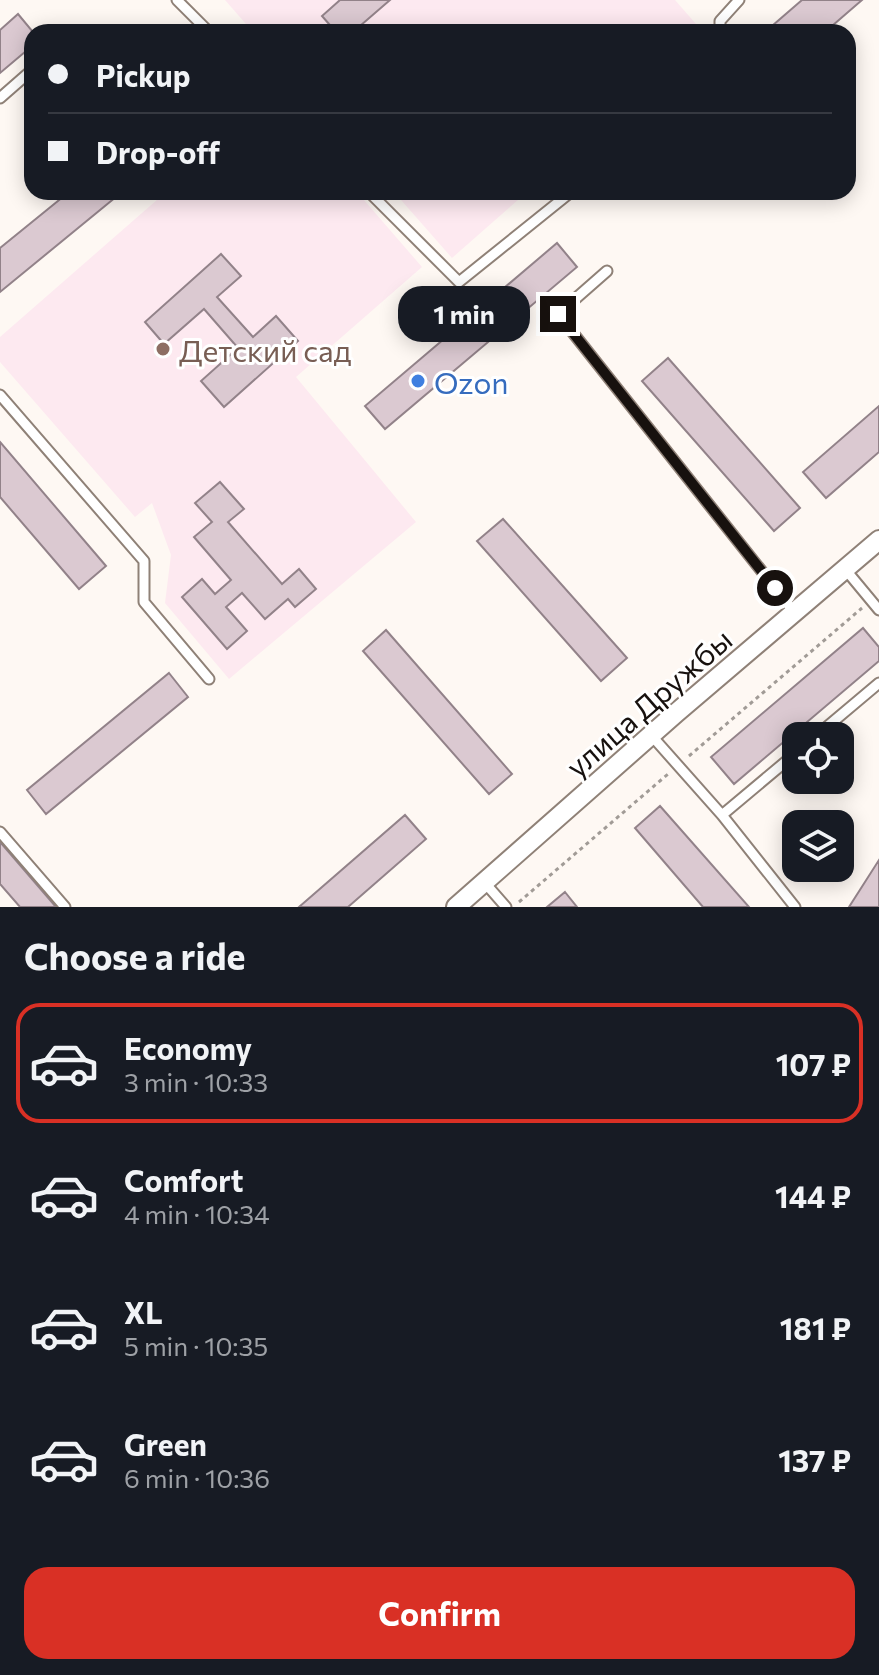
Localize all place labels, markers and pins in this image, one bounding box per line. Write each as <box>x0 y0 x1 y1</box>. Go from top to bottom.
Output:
place label: Детский сад <box>179 331 351 368</box>
marker: Детский сад <box>154 340 172 358</box>
place label: Ozon <box>434 363 509 400</box>
marker: Ozon <box>409 372 427 390</box>

